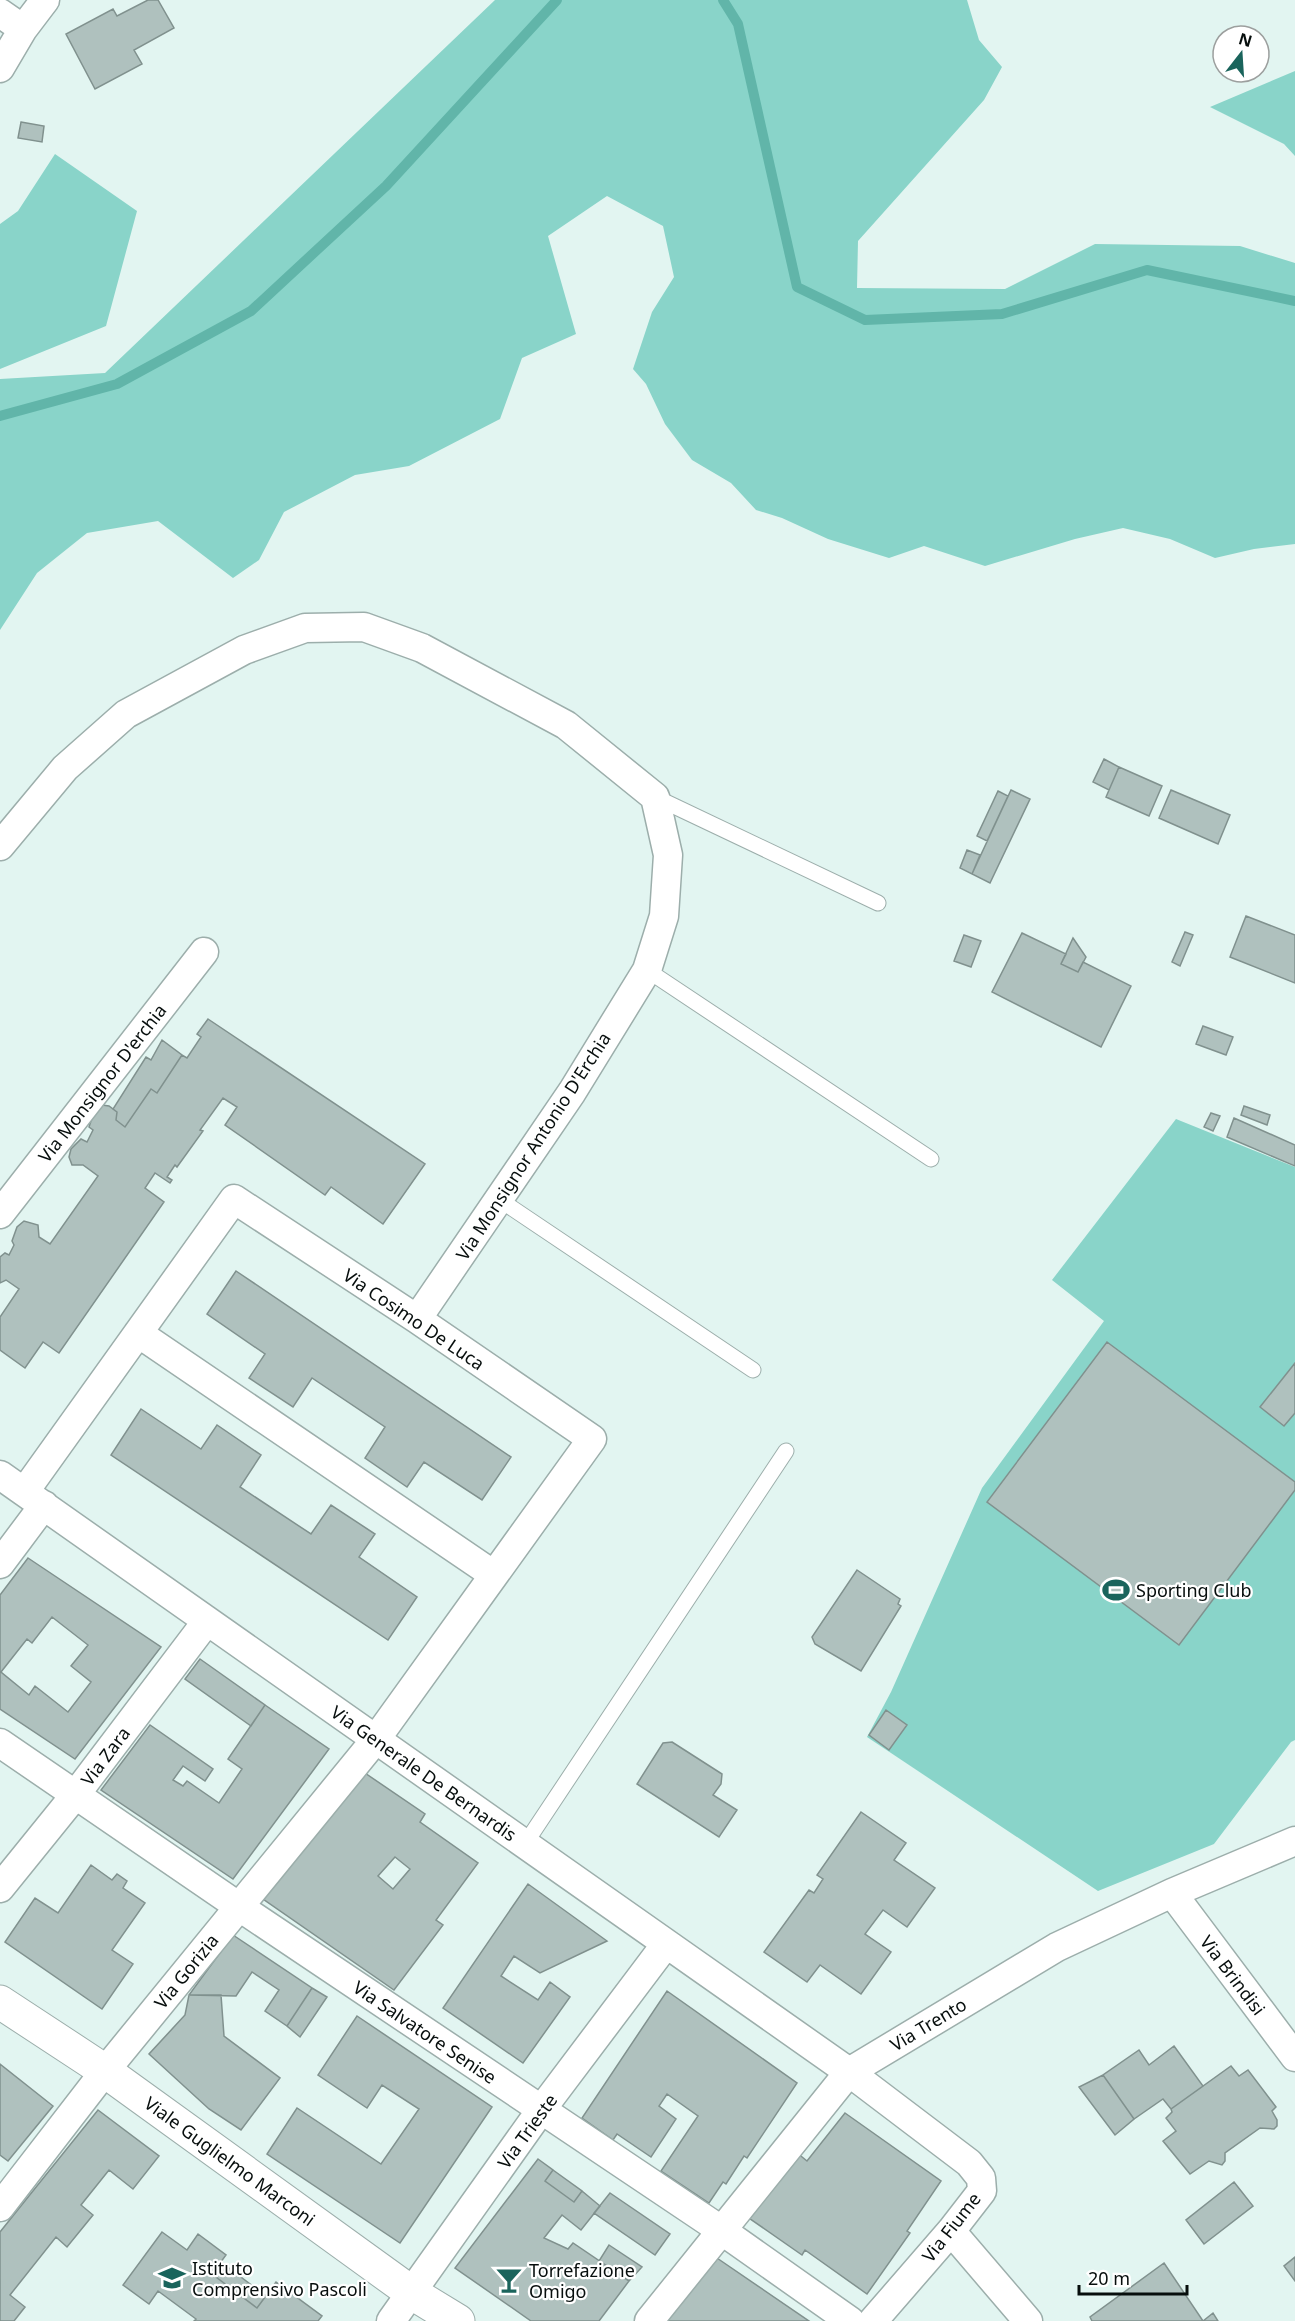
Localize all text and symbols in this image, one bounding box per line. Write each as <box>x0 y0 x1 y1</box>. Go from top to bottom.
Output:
north arrow <box>1211 24 1271 84</box>
text: N <box>1236 27 1255 52</box>
street label: Via Monsignor D'erchia <box>33 999 171 1167</box>
street label: Via Monsignor Antonio D'Erchia <box>450 1027 616 1265</box>
street label: Via Cosimo De Luca <box>339 1263 489 1375</box>
sports icon: Sporting Club <box>1101 1575 1131 1605</box>
place label: Sporting Club <box>1136 1578 1252 1602</box>
street label: Via Generale De Bernardis <box>326 1700 522 1846</box>
street label: Via Zara <box>75 1722 135 1790</box>
street label: Via Gorizia <box>149 1929 223 2013</box>
street label: Via Brindisi <box>1195 1930 1271 2020</box>
street label: Via Salvatore Senise <box>349 1975 501 2089</box>
street label: Via Trento <box>885 1992 971 2056</box>
street label: Via Trieste <box>492 2089 562 2173</box>
street label: Viale Guglielmo Marconi <box>140 2091 320 2231</box>
street label: Via Fiume <box>916 2187 986 2267</box>
place label: Istituto Comprensivo Pascoli <box>192 2256 367 2301</box>
place label: Torrefazione Omigo <box>529 2258 635 2303</box>
scale bar <box>1079 2258 1187 2296</box>
school or university icon: Istituto Comprensivo Pascoli <box>157 2263 187 2293</box>
bar icon: Torrefazione Omigo <box>494 2265 524 2295</box>
text: 20 m <box>1088 2266 1130 2290</box>

